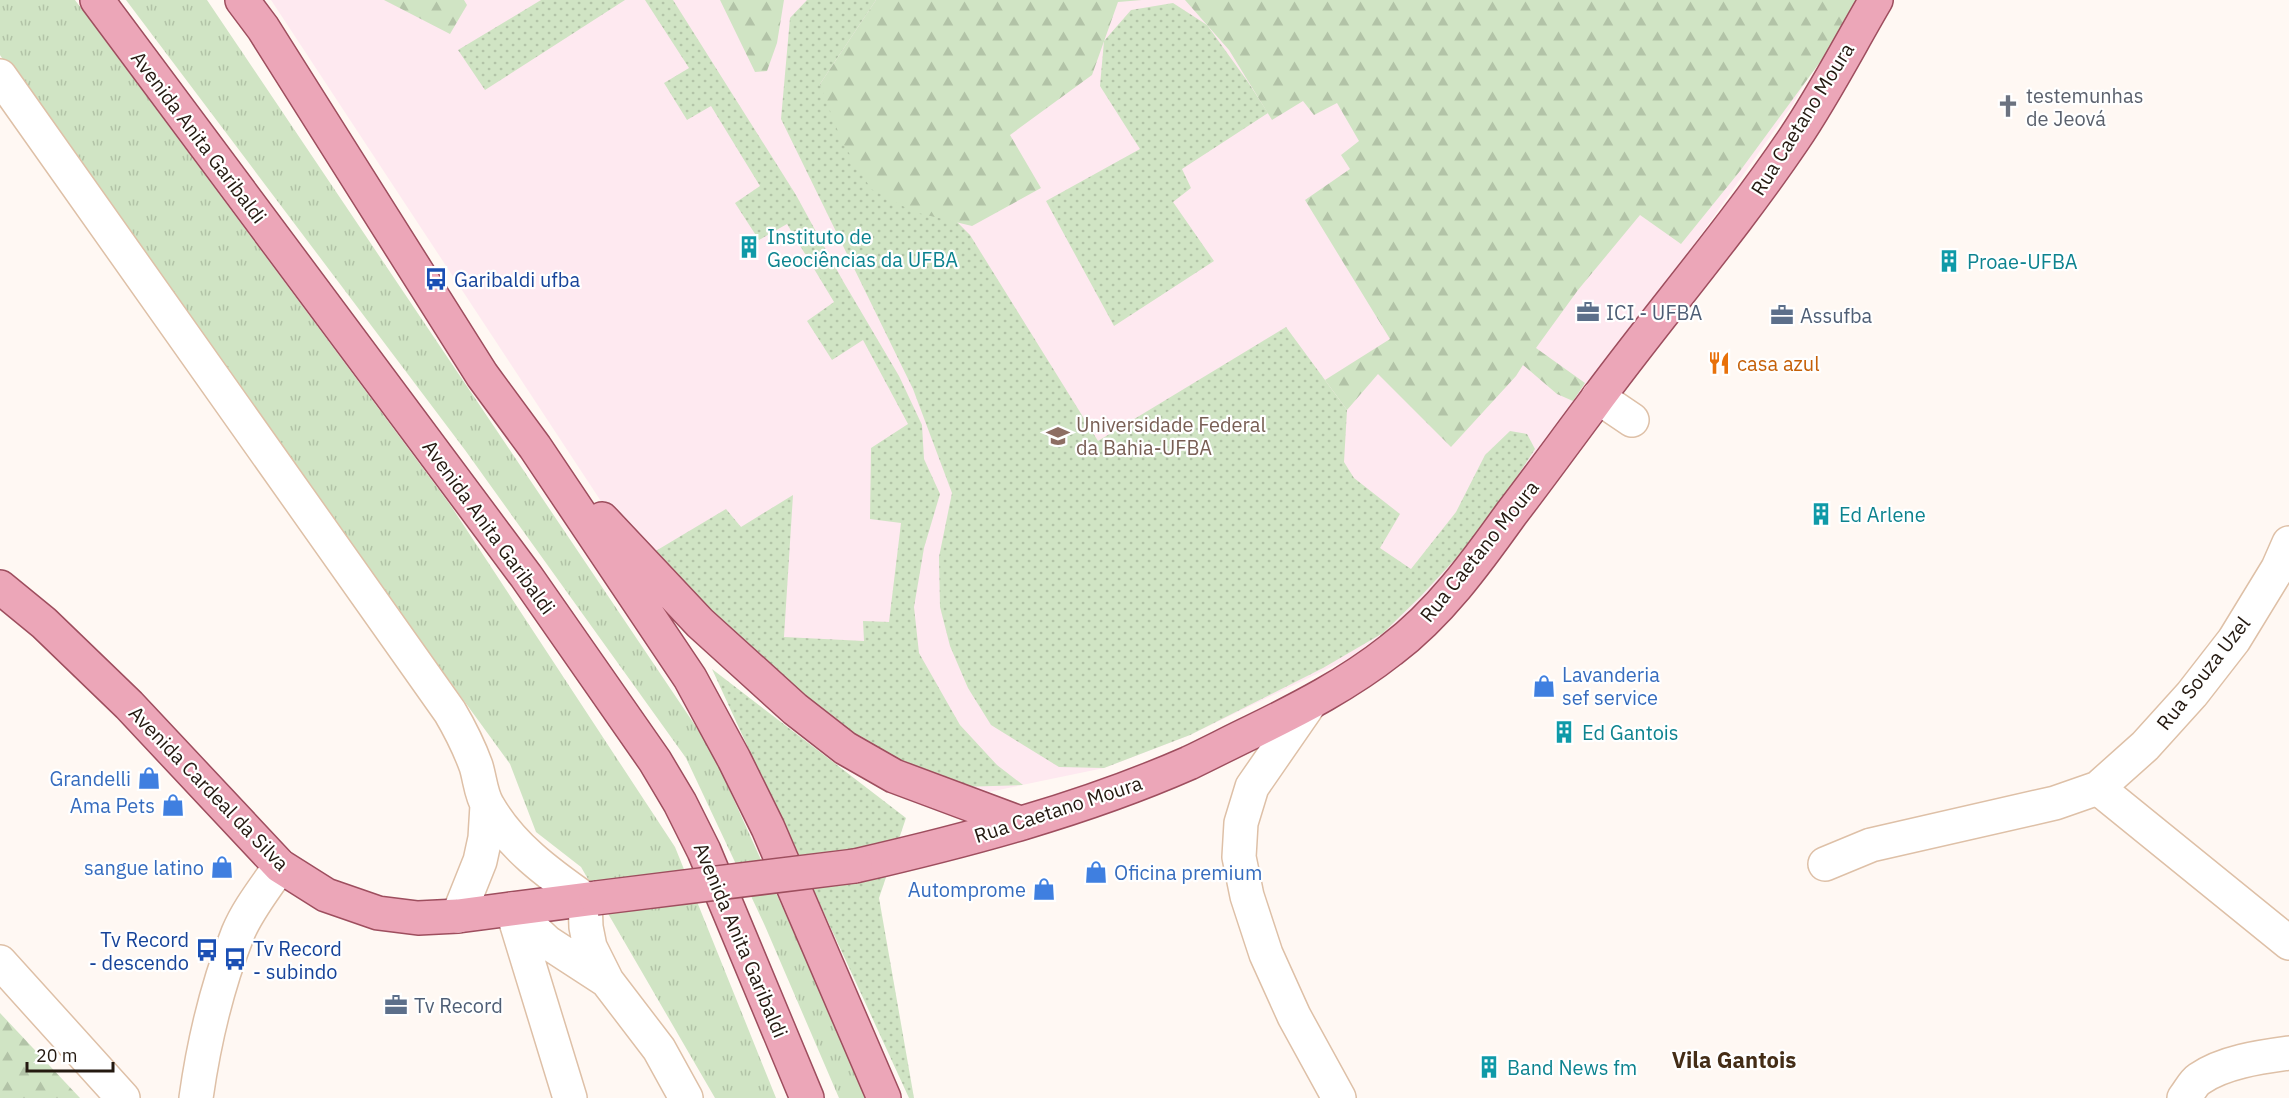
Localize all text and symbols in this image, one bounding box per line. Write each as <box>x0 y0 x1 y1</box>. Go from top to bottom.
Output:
street label: Rua Caetano Moura <box>1744 37 1860 201</box>
street label: Avenida Anita Garibaldi <box>125 45 273 229</box>
place label: testemunhas de Jeová <box>2026 82 2143 132</box>
church icon: testemunhas de Jeová <box>1995 93 2021 119</box>
place label: Instituto de Geociências da UFBA <box>767 223 958 273</box>
building icon: Instituto de Geociências da UFBA <box>736 234 762 260</box>
building icon: Proae-UFBA <box>1936 248 1962 274</box>
place label: Proae-UFBA <box>1967 248 2078 275</box>
bus stop icon: Garibaldi ufba <box>423 266 449 292</box>
place label: Garibaldi ufba <box>454 266 580 293</box>
office icon: ICI - UFBA <box>1575 299 1601 325</box>
place label: ICI - UFBA <box>1606 299 1702 326</box>
office icon: Assufba <box>1769 302 1795 328</box>
place label: Assufba <box>1800 302 1873 329</box>
restaurant icon: casa azul <box>1706 350 1732 376</box>
place label: casa azul <box>1737 350 1820 377</box>
place label: Universidade Federal da Bahia-UFBA <box>1076 411 1266 461</box>
school or university icon: Universidade Federal da Bahia-UFBA <box>1045 423 1071 449</box>
street label: Avenida Anita Garibaldi <box>417 434 561 620</box>
street label: Rua Caetano Moura <box>1413 474 1545 628</box>
building icon: Ed Arlene <box>1808 501 1834 527</box>
place label: Ed Arlene <box>1839 501 1926 528</box>
street label: Rua Souza Uzel <box>2150 611 2256 735</box>
place label: Lavanderia sef service <box>1562 661 1660 711</box>
shop icon: Lavanderia sef service <box>1531 673 1557 699</box>
street label: Avenida Cardeal da Silva <box>123 700 295 877</box>
building icon: Ed Gantois <box>1551 719 1577 745</box>
place label: Ed Gantois <box>1582 719 1679 746</box>
place label: Grandelli <box>49 765 131 792</box>
shop icon: Grandelli <box>136 765 162 791</box>
street label: Rua Caetano Moura <box>970 769 1146 849</box>
place label: Ama Pets <box>70 792 155 819</box>
shop icon: Ama Pets <box>160 792 186 818</box>
street label: Avenida Anita Garibaldi <box>688 838 794 1042</box>
place label: sangue latino <box>84 854 204 881</box>
shop icon: sangue latino <box>209 854 235 880</box>
shop icon: Oficina premium <box>1083 859 1109 885</box>
place label: Oficina premium <box>1114 859 1262 886</box>
place label: Automprome <box>908 876 1026 903</box>
shop icon: Automprome <box>1031 876 1057 902</box>
place label: Tv Record - descendo <box>89 926 189 976</box>
place label: Tv Record - subindo <box>253 935 342 985</box>
bus stop icon: Tv Record - descendo <box>194 937 220 963</box>
bus stop icon: Tv Record - subindo <box>222 946 248 972</box>
office icon: Tv Record <box>383 992 409 1018</box>
place label: Tv Record <box>414 992 503 1019</box>
scale bar <box>27 1035 112 1073</box>
text: 20 m <box>36 1044 78 1067</box>
district label: Vila Gantois <box>1672 1045 1796 1074</box>
building icon: Band News fm <box>1476 1054 1502 1080</box>
place label: Band News fm <box>1507 1054 1637 1081</box>

